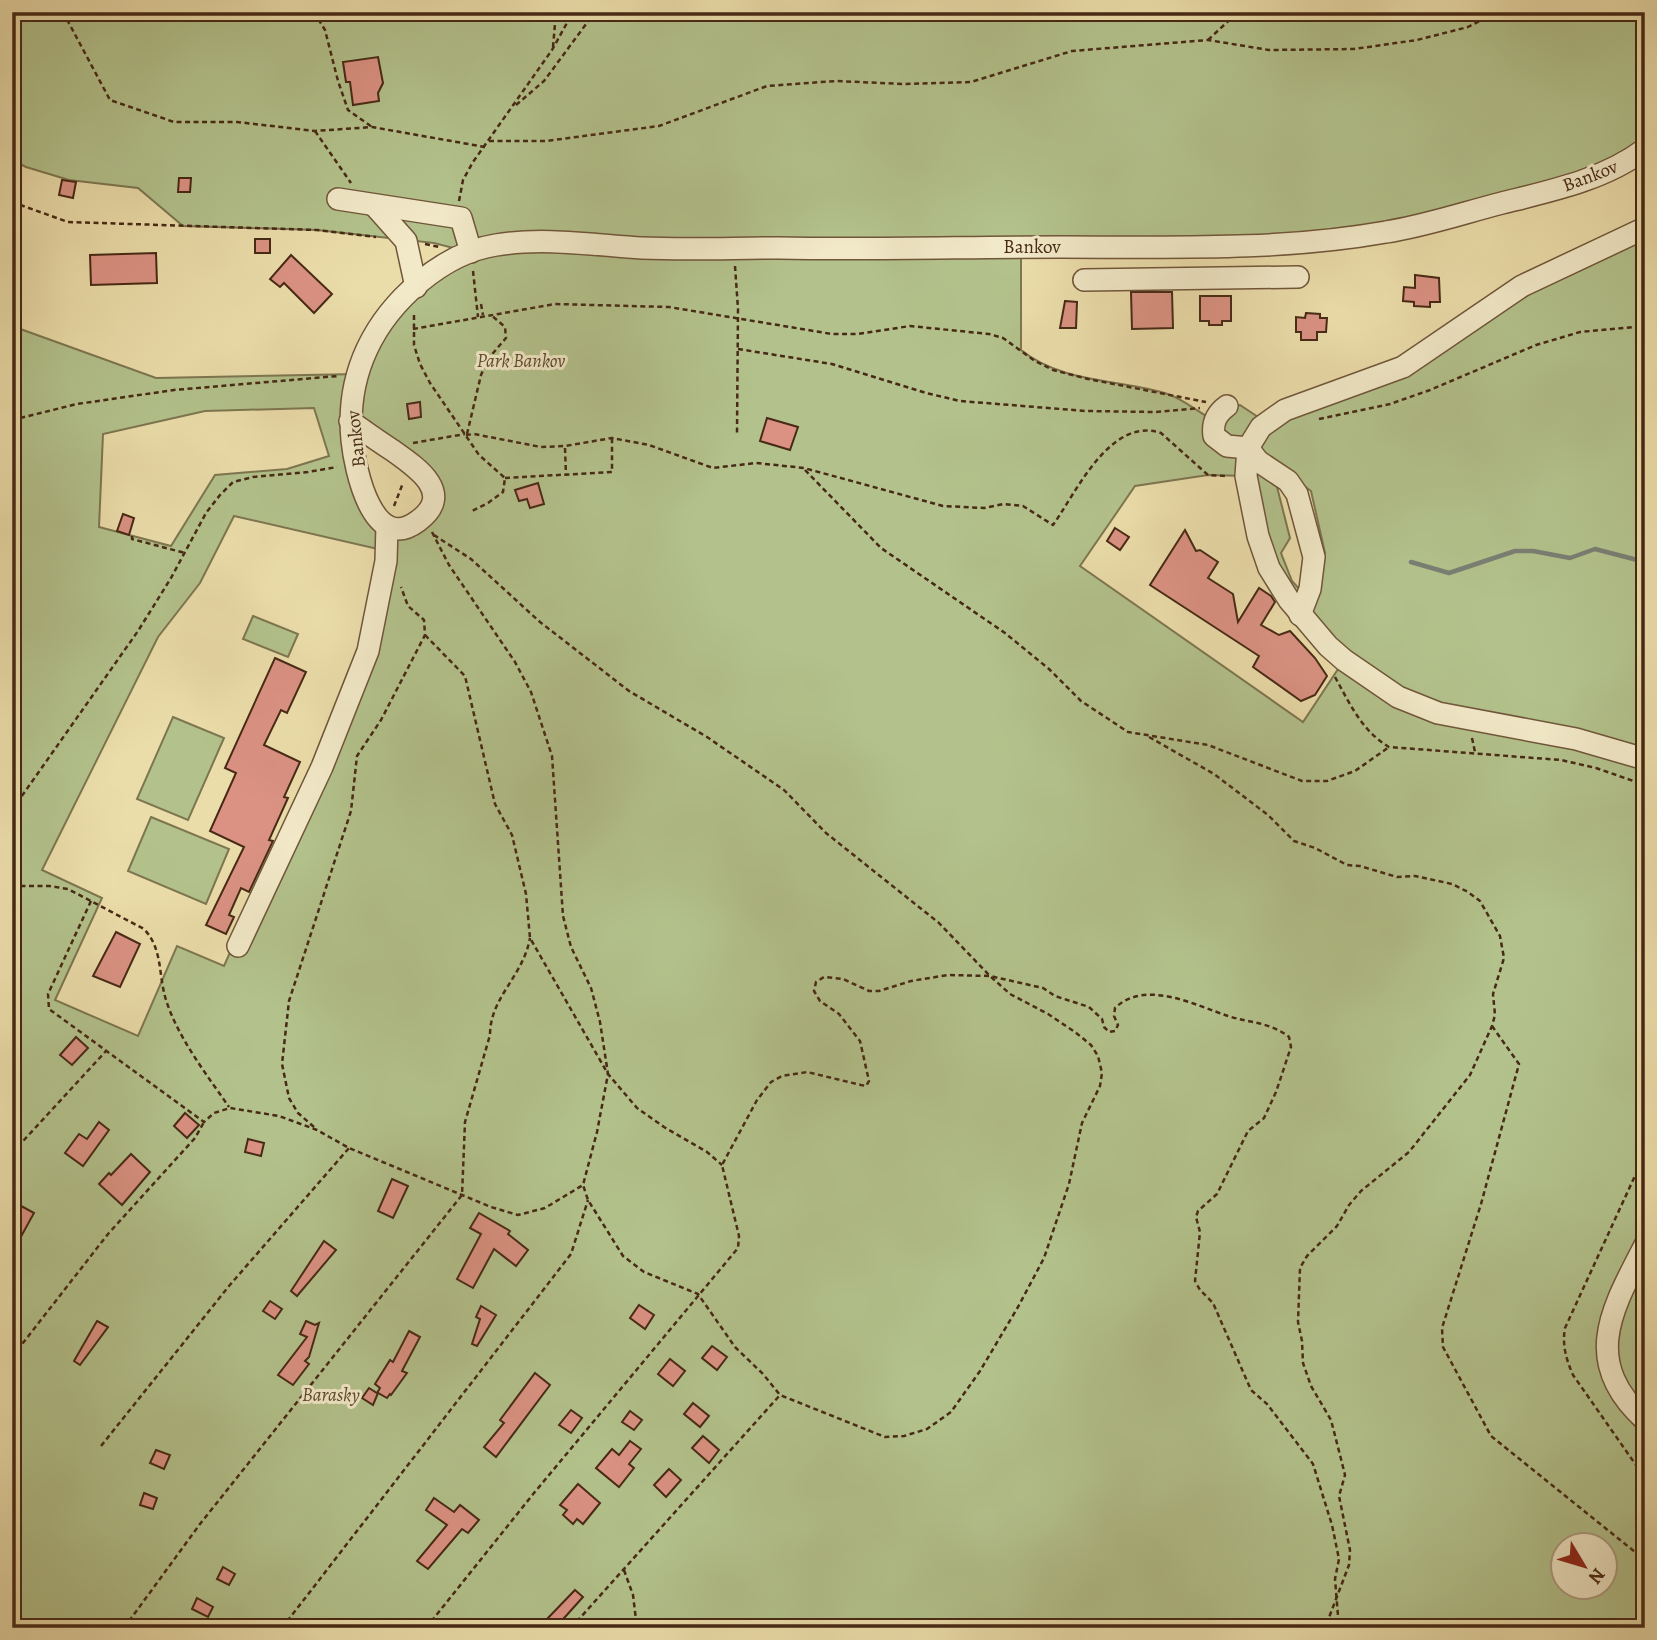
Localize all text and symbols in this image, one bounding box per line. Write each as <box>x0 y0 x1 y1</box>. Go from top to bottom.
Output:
street label: Bankov <box>1559 153 1622 198</box>
street label: Bankov <box>1003 234 1061 260</box>
park label: Park Bankov <box>477 348 565 374</box>
street label: Bankov <box>340 409 372 469</box>
park label: Barasky <box>302 1382 361 1408</box>
north arrow <box>1548 1532 1618 1602</box>
text: N <box>1582 1562 1611 1589</box>

